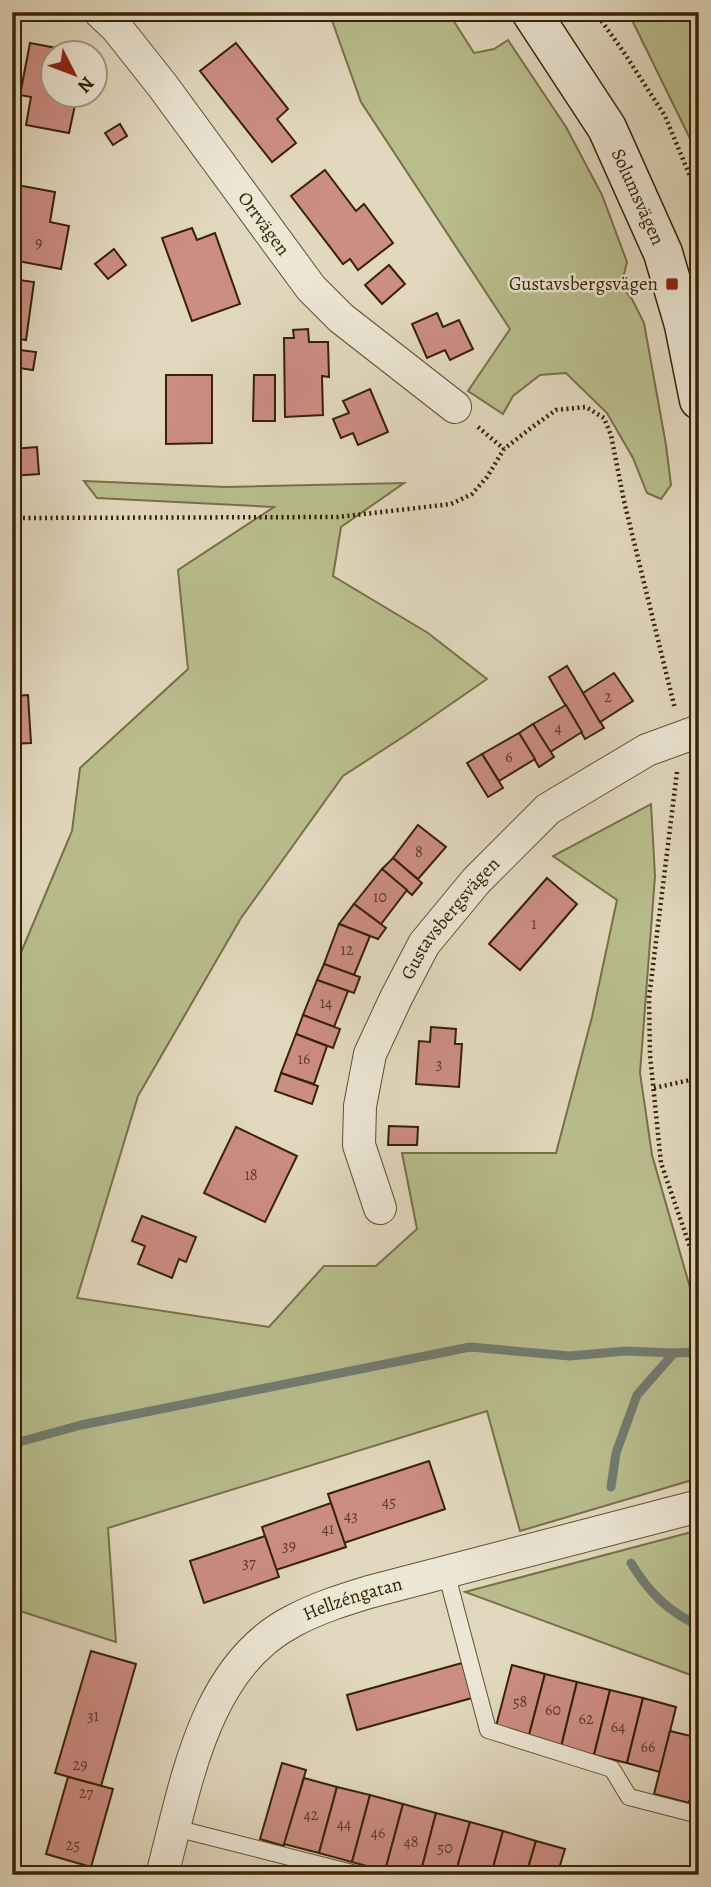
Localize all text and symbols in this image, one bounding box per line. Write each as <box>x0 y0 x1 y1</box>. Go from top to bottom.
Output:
north arrow <box>38 38 108 108</box>
text: N <box>71 71 100 99</box>
street label: Solumsvägen <box>605 144 671 249</box>
street label: Orrvägen <box>232 186 296 261</box>
house number: 9 <box>35 232 43 254</box>
place label: Gustavsbergsvägen <box>509 271 658 297</box>
marker: Gustavsbergsvägen <box>664 276 680 292</box>
house number: 2 <box>604 686 612 708</box>
house number: 4 <box>554 717 562 739</box>
house number: 6 <box>505 746 513 768</box>
house number: 8 <box>415 841 423 863</box>
street label: Gustavsbergsvägen <box>395 851 506 984</box>
house number: 10 <box>373 886 387 908</box>
house number: 1 <box>531 913 537 935</box>
house number: 12 <box>340 939 354 961</box>
house number: 14 <box>320 992 332 1014</box>
house number: 16 <box>298 1048 310 1070</box>
house number: 3 <box>436 1053 442 1075</box>
house number: 18 <box>244 1164 258 1186</box>
house number: 45 <box>382 1491 396 1513</box>
house number: 43 <box>344 1505 358 1527</box>
house number: 41 <box>322 1518 335 1540</box>
house number: 39 <box>282 1535 296 1557</box>
house number: 37 <box>242 1552 256 1574</box>
street label: Hellzéngatan <box>299 1571 405 1627</box>
house number: 58 <box>513 1691 527 1713</box>
house number: 60 <box>545 1699 561 1721</box>
house number: 31 <box>87 1705 100 1727</box>
house number: 62 <box>579 1708 594 1730</box>
house number: 64 <box>611 1716 625 1738</box>
house number: 66 <box>641 1736 655 1758</box>
house number: 29 <box>73 1754 87 1776</box>
house number: 27 <box>79 1782 93 1804</box>
house number: 42 <box>304 1804 319 1826</box>
house number: 44 <box>337 1813 351 1835</box>
house number: 46 <box>371 1822 385 1844</box>
house number: 48 <box>403 1831 419 1853</box>
house number: 25 <box>66 1834 80 1856</box>
house number: 50 <box>437 1837 453 1859</box>

